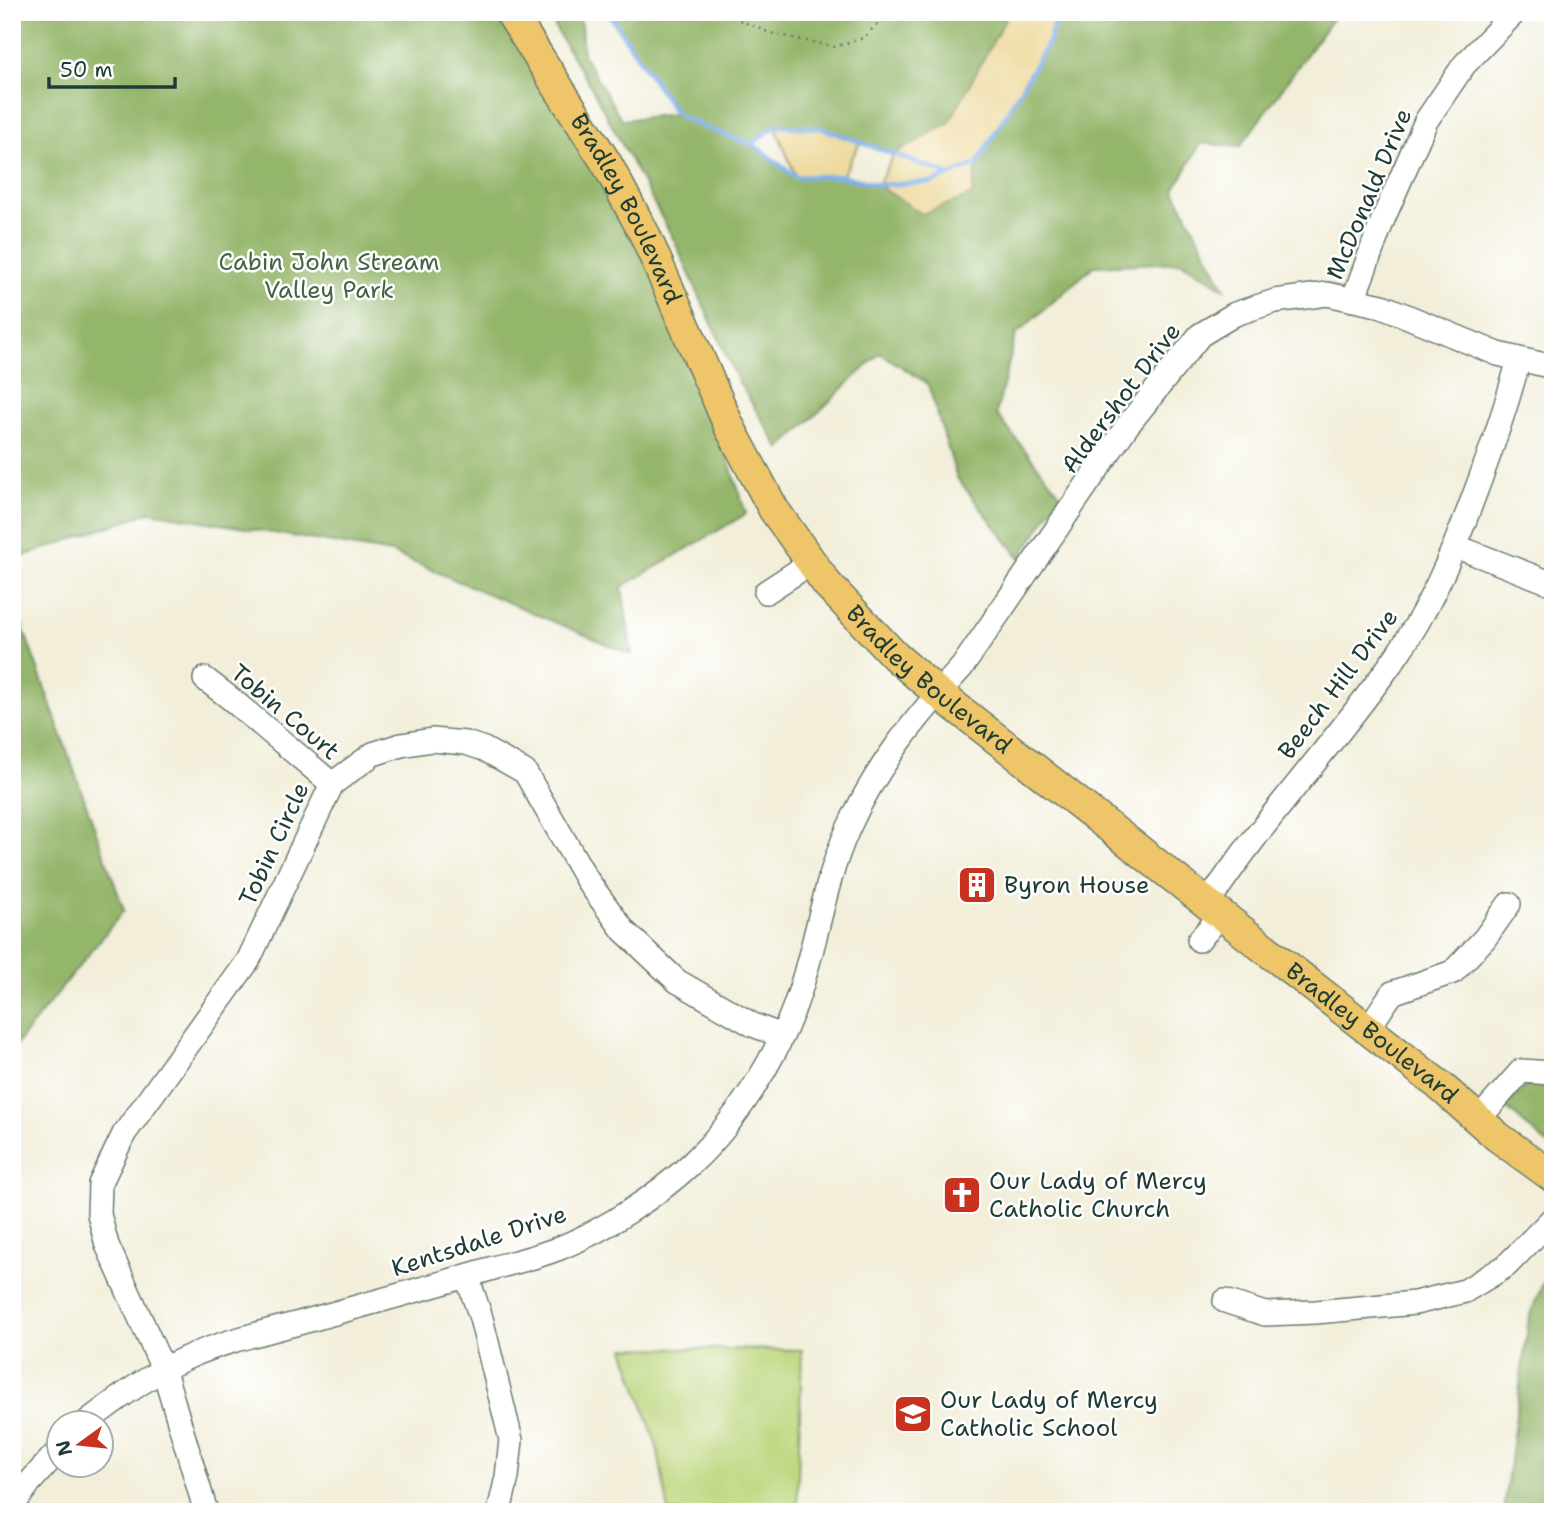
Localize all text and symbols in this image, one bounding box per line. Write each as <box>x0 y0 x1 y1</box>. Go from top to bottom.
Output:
scale bar <box>49 46 175 90</box>
text: 50 m <box>60 56 113 84</box>
street label: McDonald Drive <box>1319 104 1419 284</box>
street label: Bradley Boulevard <box>563 107 689 309</box>
park label: Cabin John Stream Valley Park <box>219 246 439 306</box>
street label: Aldershot Drive <box>1054 316 1188 480</box>
street label: Bradley Boulevard <box>839 598 1019 761</box>
street label: Beech Hill Drive <box>1271 602 1405 766</box>
street label: Tobin Court <box>224 657 346 767</box>
street label: Tobin Circle <box>231 777 317 911</box>
building icon: Byron House <box>956 864 998 906</box>
place label: Byron House <box>1004 869 1150 901</box>
street label: Bradley Boulevard <box>1279 955 1465 1111</box>
place label: Our Lady of Mercy Catholic Church <box>989 1165 1207 1225</box>
church icon: Our Lady of Mercy Catholic Church <box>941 1174 983 1216</box>
street label: Kentsdale Drive <box>387 1198 571 1284</box>
place label: Our Lady of Mercy Catholic School <box>940 1384 1158 1444</box>
school or university icon: Our Lady of Mercy Catholic School <box>892 1393 934 1435</box>
north arrow <box>46 1408 116 1478</box>
text: N <box>50 1438 78 1459</box>

